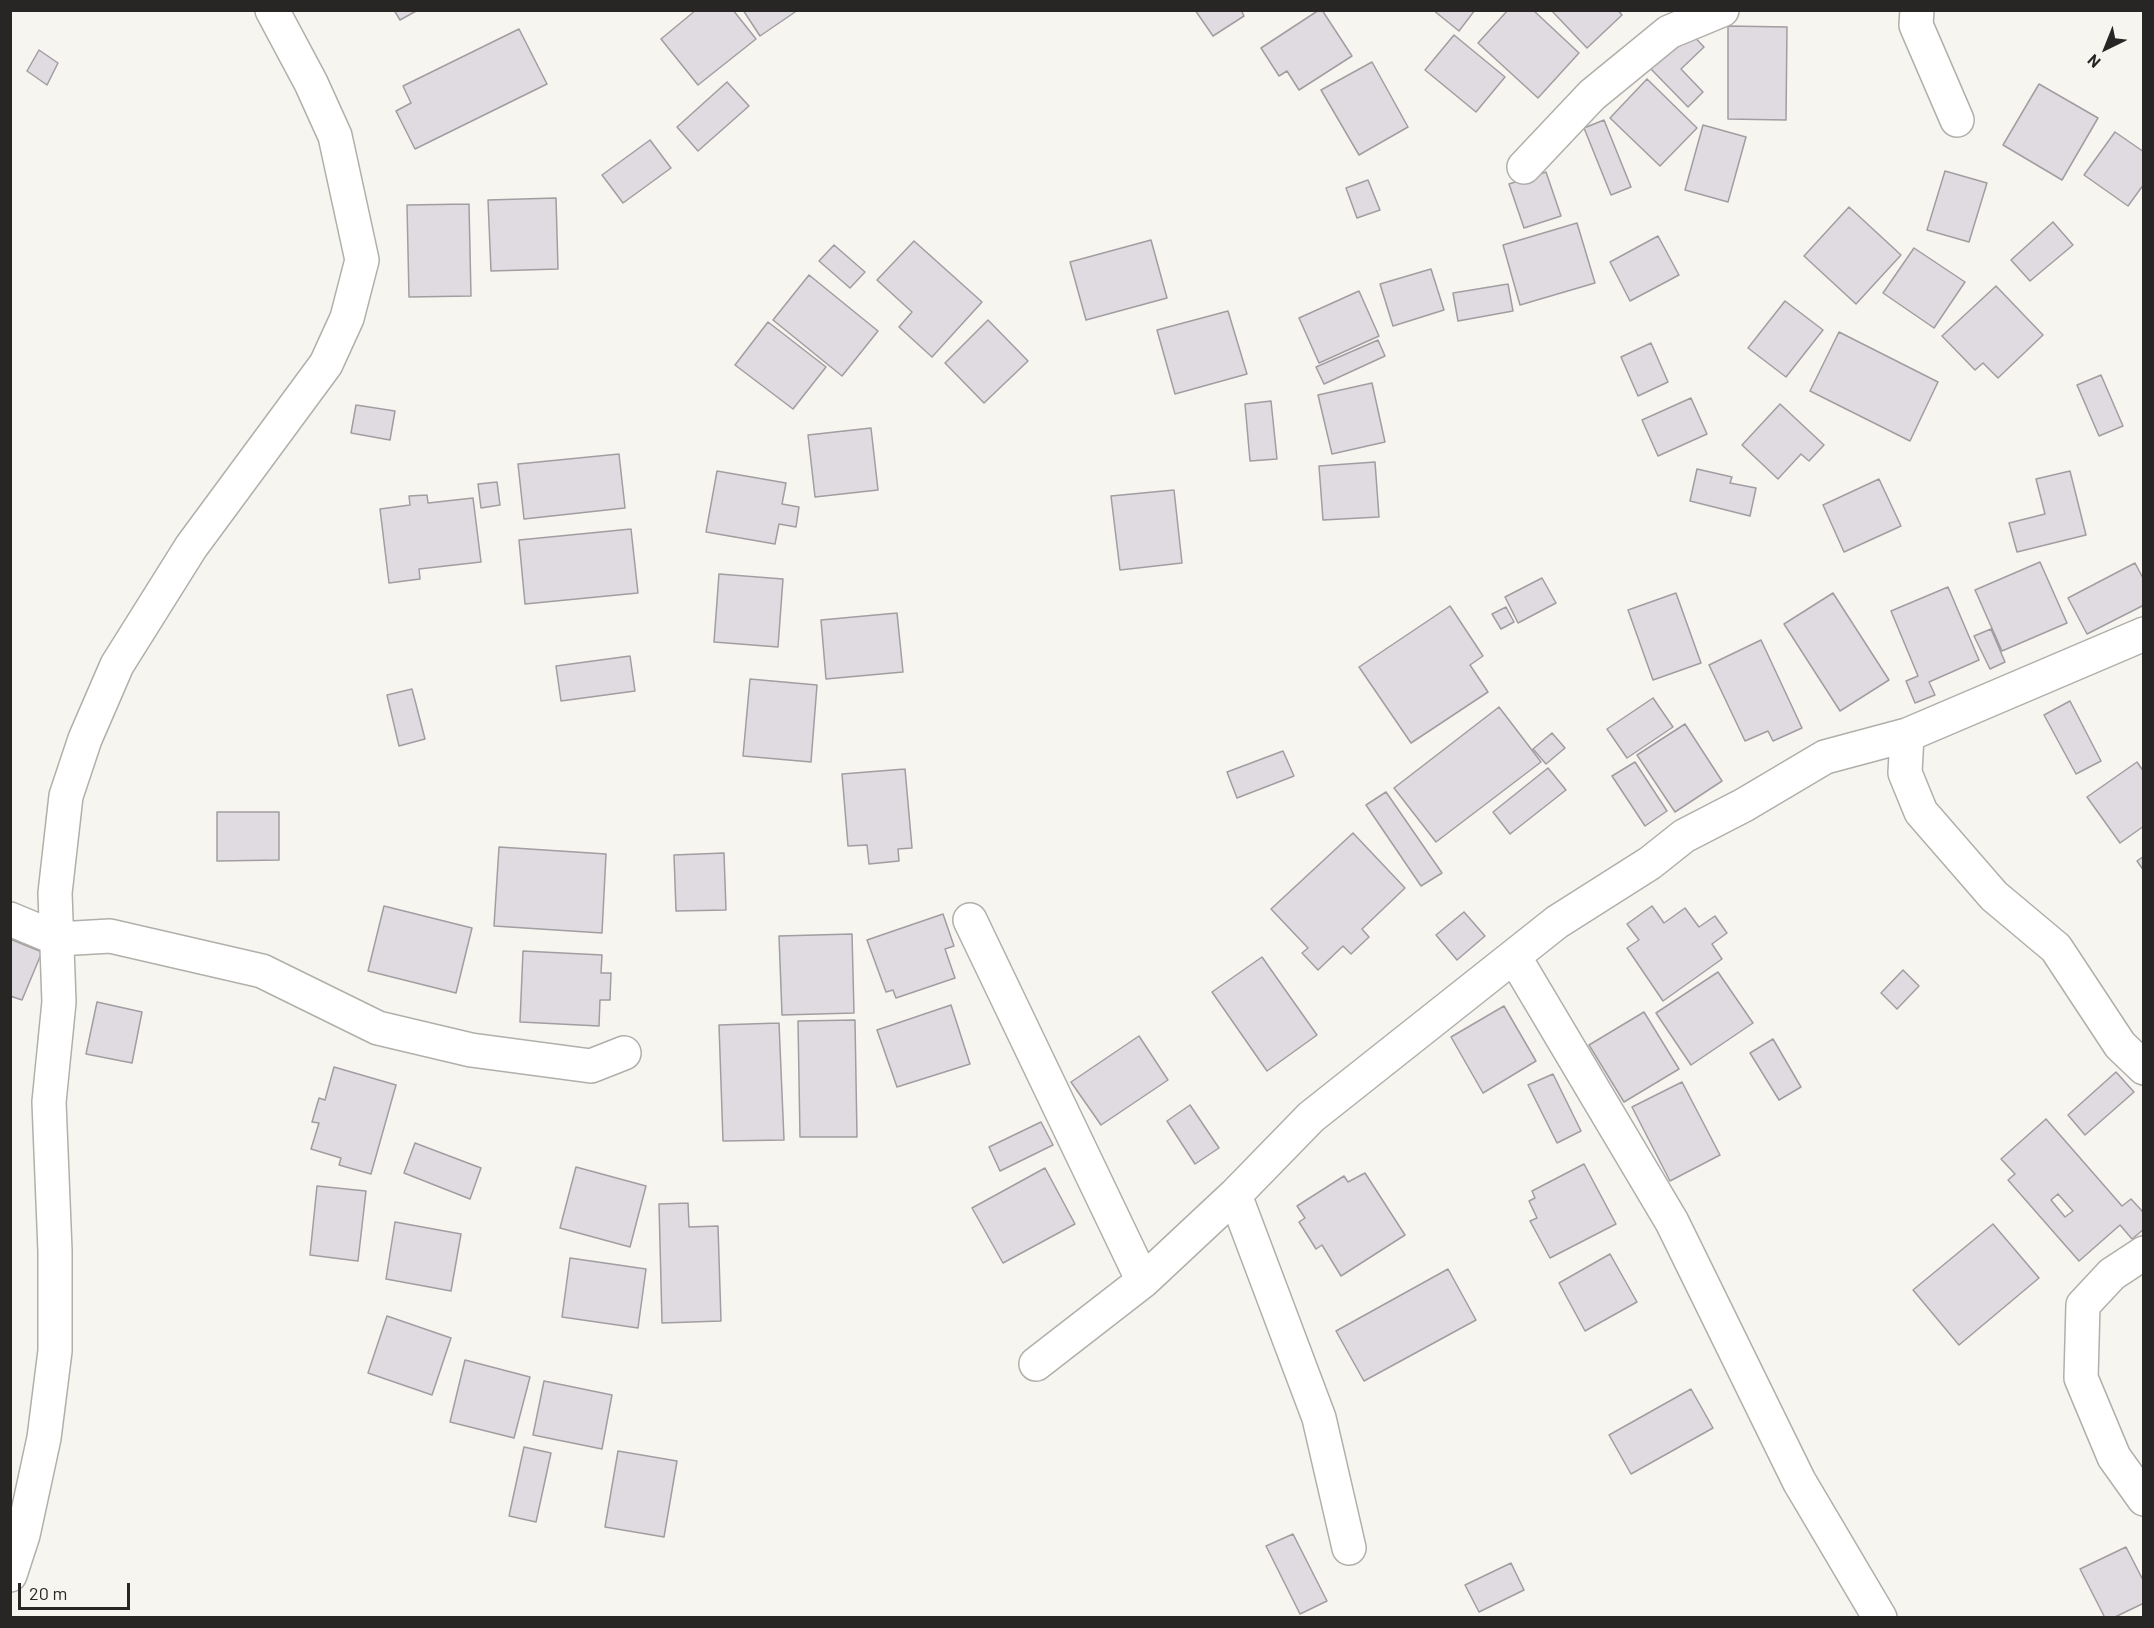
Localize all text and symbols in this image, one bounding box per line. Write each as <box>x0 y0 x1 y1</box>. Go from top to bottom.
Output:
north arrow <box>2076 18 2136 78</box>
text: N <box>2083 51 2104 72</box>
scale bar <box>21 1571 134 1609</box>
text: 20 m <box>29 1582 67 1604</box>

